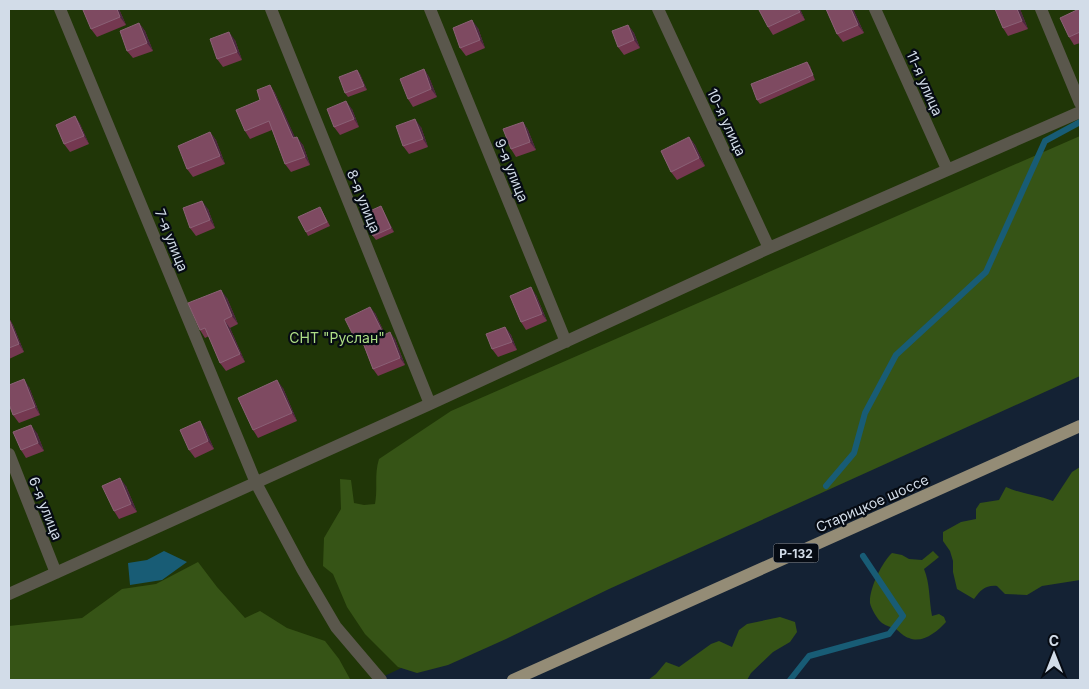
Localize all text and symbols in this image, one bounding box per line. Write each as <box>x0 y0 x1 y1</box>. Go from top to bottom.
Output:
street label: 11-я улица <box>903 48 947 118</box>
street label: 10-я улица <box>704 86 750 158</box>
street label: 9-я улица <box>492 136 532 204</box>
street label: 8-я улица <box>344 167 384 235</box>
street label: 7-я улица <box>152 206 192 274</box>
park label: СНТ "Руслан" <box>289 329 385 346</box>
street label: Старицкое шоссе <box>813 470 931 536</box>
street label: 6-я улица <box>26 474 66 542</box>
road number: Р-132 <box>774 544 818 562</box>
north arrow <box>1029 629 1079 679</box>
text: С <box>1049 632 1059 649</box>

